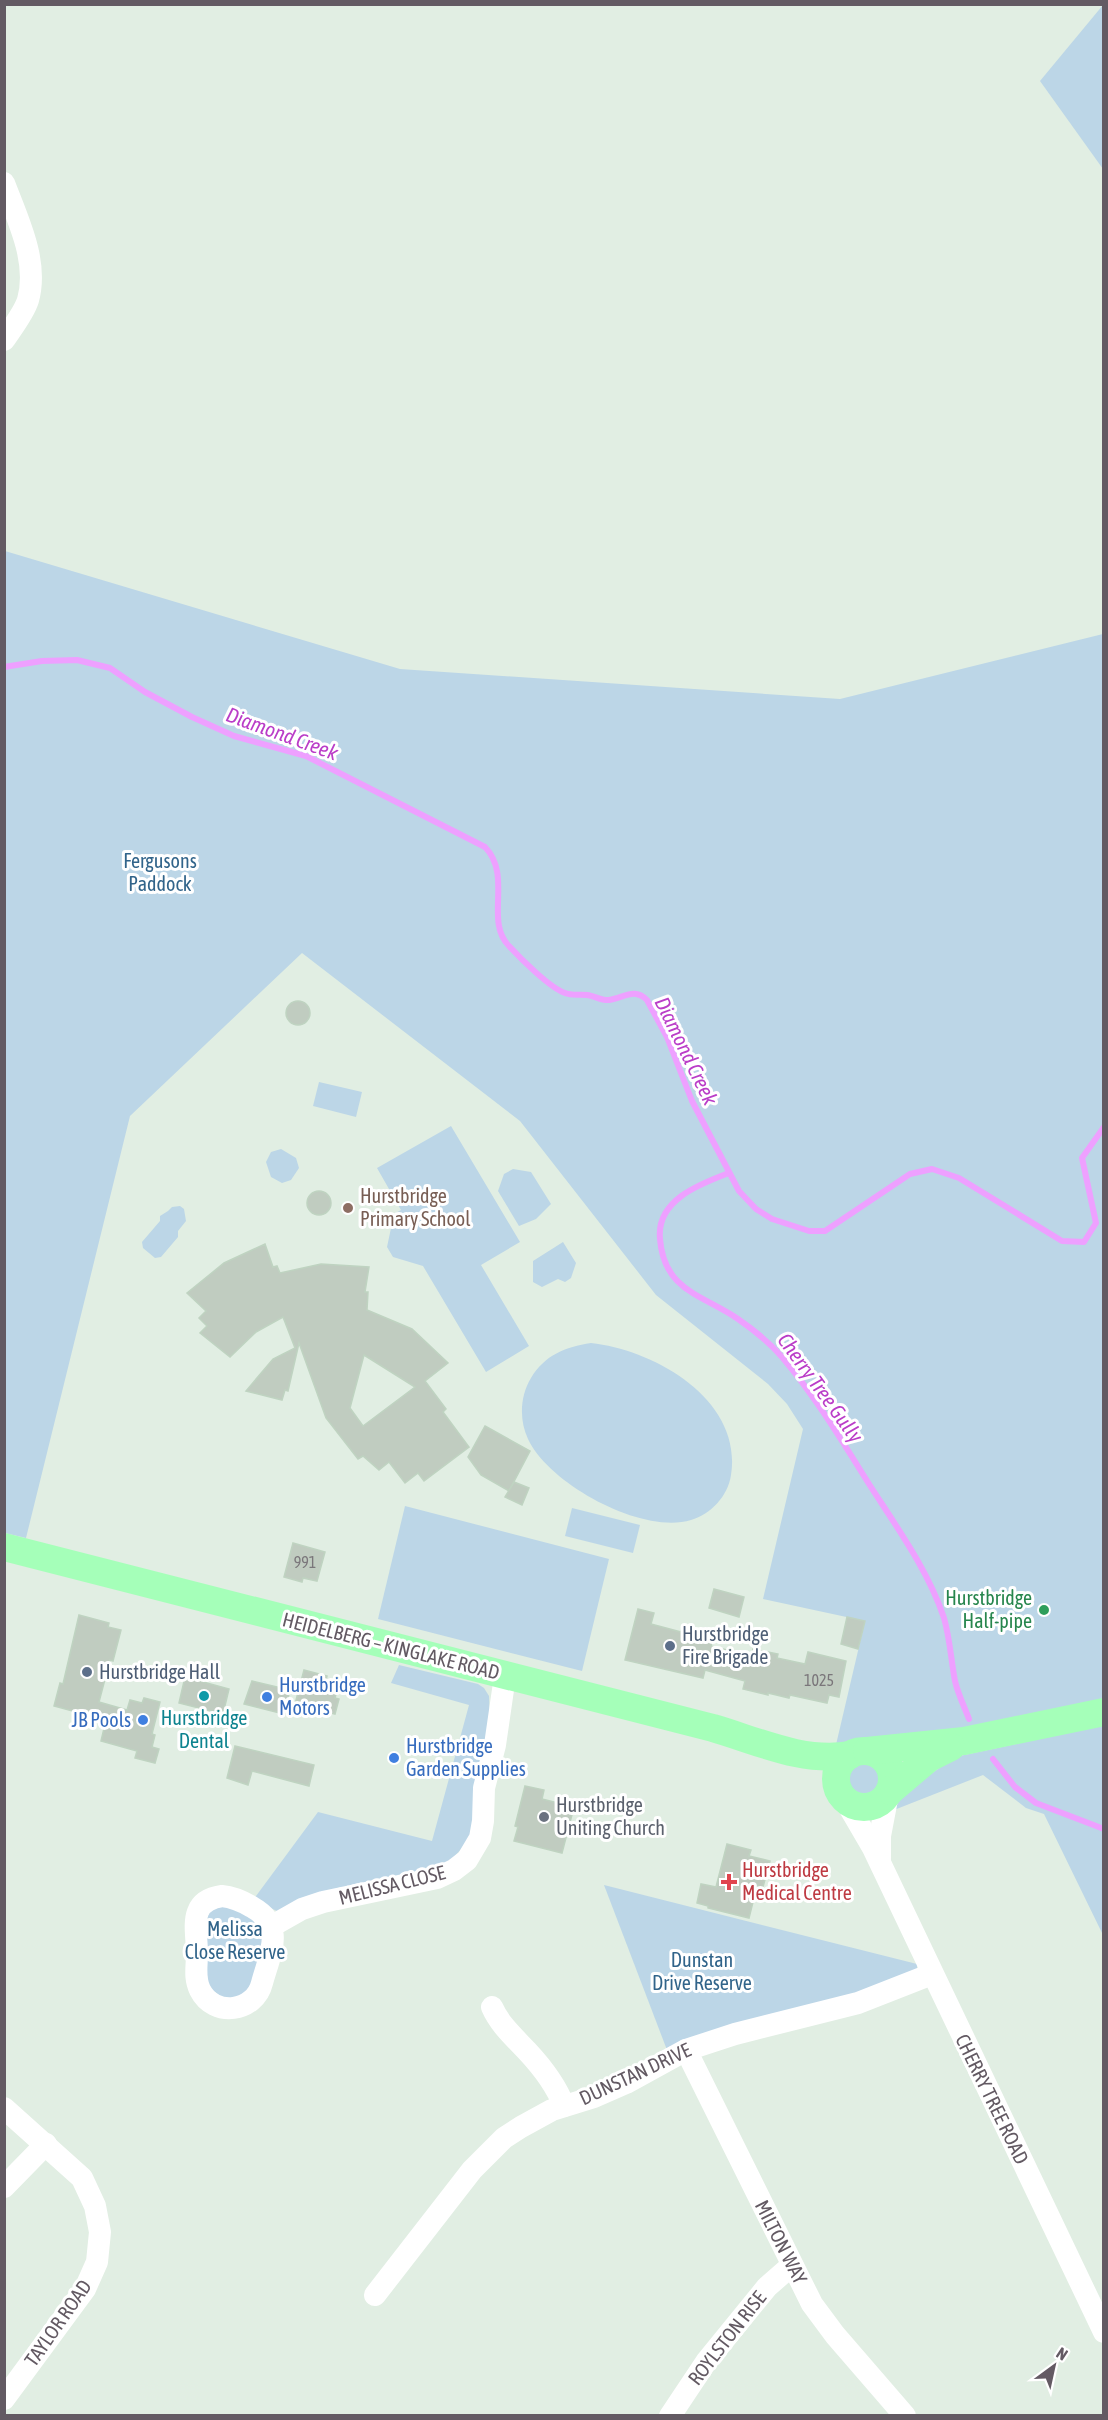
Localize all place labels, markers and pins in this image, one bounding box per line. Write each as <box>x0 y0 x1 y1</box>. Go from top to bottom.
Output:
place label: Hurstbridge Primary School <box>360 1184 471 1230</box>
marker: Hurstbridge Primary School <box>341 1201 355 1215</box>
place label: Hurstbridge Half-pipe <box>945 1586 1032 1632</box>
marker: Hurstbridge Half-pipe <box>1037 1603 1051 1617</box>
place label: Hurstbridge Fire Brigade <box>682 1622 769 1668</box>
marker: Hurstbridge Fire Brigade <box>663 1639 677 1653</box>
place label: Hurstbridge Hall <box>99 1660 221 1683</box>
marker: Hurstbridge Hall <box>80 1665 94 1679</box>
place label: Hurstbridge Motors <box>279 1673 366 1719</box>
marker: Hurstbridge Dental <box>197 1689 211 1703</box>
marker: Hurstbridge Motors <box>260 1690 274 1704</box>
place label: Hurstbridge Dental <box>161 1706 247 1752</box>
place label: JB Pools <box>72 1708 131 1731</box>
marker: JB Pools <box>136 1713 150 1727</box>
place label: Hurstbridge Garden Supplies <box>406 1734 526 1780</box>
marker: Hurstbridge Garden Supplies <box>387 1751 401 1765</box>
place label: Hurstbridge Uniting Church <box>556 1793 665 1839</box>
marker: Hurstbridge Uniting Church <box>537 1810 551 1824</box>
place label: Hurstbridge Medical Centre <box>742 1858 852 1904</box>
marker: Hurstbridge Medical Centre <box>720 1873 738 1891</box>

